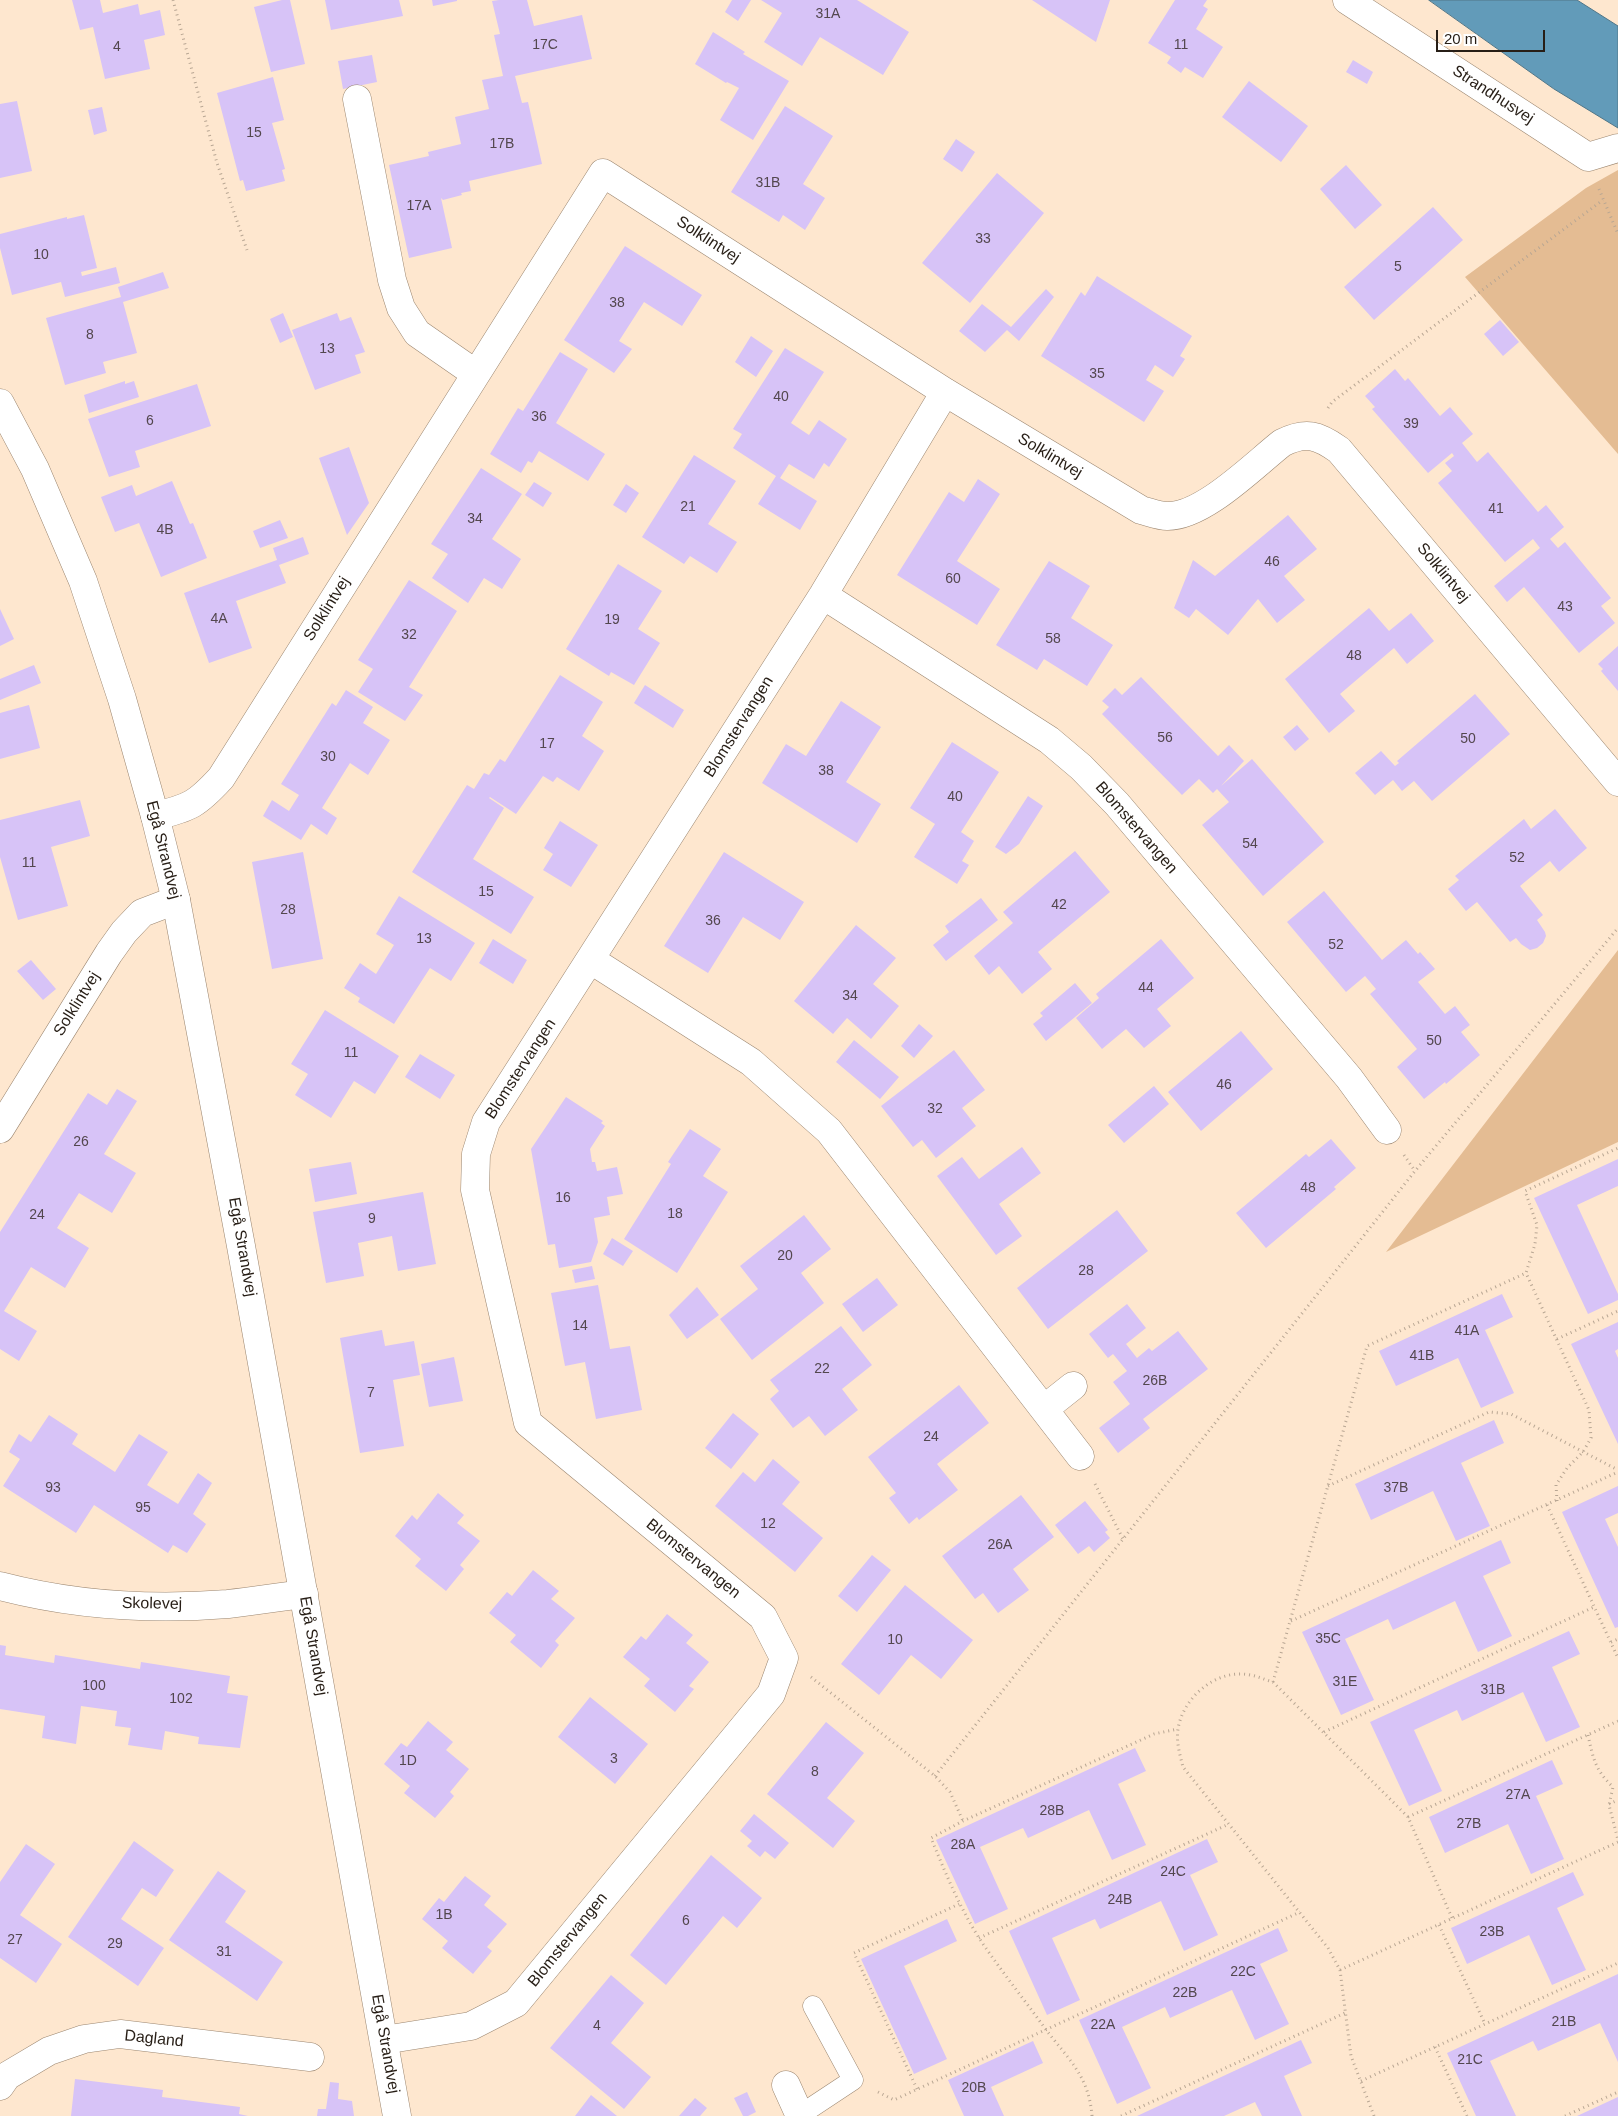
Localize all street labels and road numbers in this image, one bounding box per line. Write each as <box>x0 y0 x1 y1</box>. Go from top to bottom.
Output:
street label: Strandhusvej <box>1449 62 1537 128</box>
street label: Solklintvej <box>673 212 743 268</box>
street label: Solklintvej <box>1014 429 1086 483</box>
street label: Solklintvej <box>1412 539 1474 607</box>
street label: Solklintvej <box>300 573 354 645</box>
street label: Blomstervangen <box>700 673 778 781</box>
street label: Blomstervangen <box>1091 778 1181 878</box>
street label: Egå Strandvej <box>142 799 184 901</box>
street label: Solklintvej <box>50 968 104 1040</box>
street label: Blomstervangen <box>481 1015 561 1123</box>
street label: Egå Strandvej <box>224 1196 260 1298</box>
street label: Blomstervangen <box>642 1515 744 1603</box>
street label: Skolevej <box>122 1594 182 1614</box>
street label: Egå Strandvej <box>295 1595 331 1697</box>
street label: Blomstervangen <box>524 1889 612 1991</box>
street label: Egå Strandvej <box>367 1993 403 2095</box>
street label: Dagland <box>123 2026 185 2052</box>

